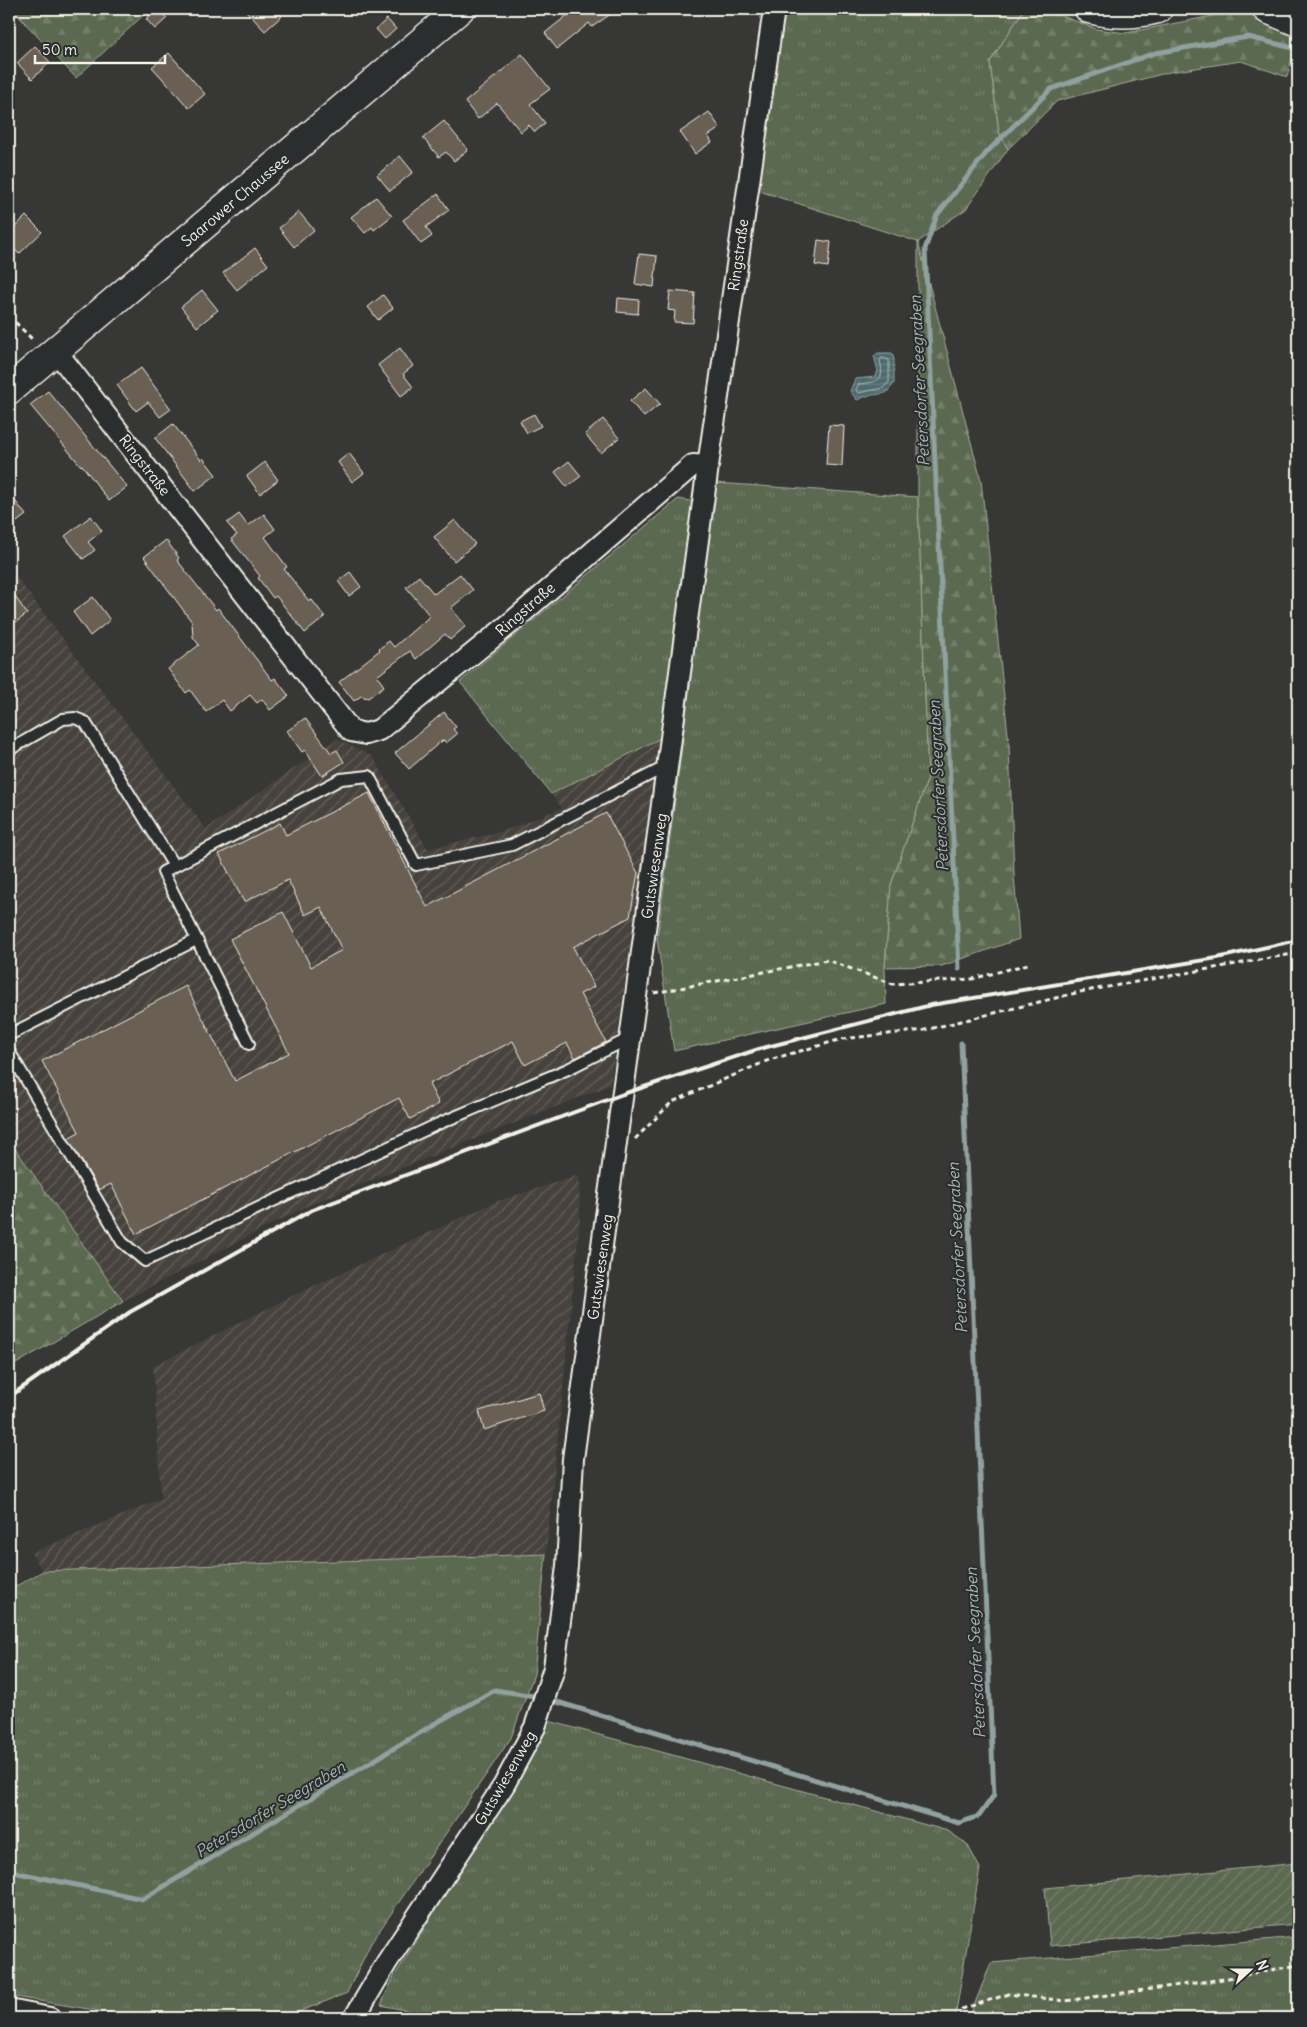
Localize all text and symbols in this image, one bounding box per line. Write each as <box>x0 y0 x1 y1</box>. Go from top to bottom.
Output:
scale bar <box>35 32 165 64</box>
text: 50 m <box>42 40 77 59</box>
street label: Saarower Chaussee <box>177 149 293 251</box>
street label: Ringstraße <box>724 218 752 292</box>
water label: Petersdorfer Seegraben <box>904 294 933 467</box>
street label: Ringstraße <box>115 431 175 499</box>
street label: Ringstraße <box>491 578 559 640</box>
water label: Petersdorfer Seegraben <box>923 699 952 872</box>
street label: Gutswiesenweg <box>637 812 671 920</box>
water label: Petersdorfer Seegraben <box>942 1161 971 1334</box>
street label: Gutswiesenweg <box>583 1213 617 1321</box>
water label: Petersdorfer Seegraben <box>960 1566 989 1739</box>
street label: Gutswiesenweg <box>470 1727 540 1829</box>
water label: Petersdorfer Seegraben <box>191 1756 349 1862</box>
north arrow <box>1224 1944 1274 1994</box>
text: N <box>1252 1958 1272 1973</box>

